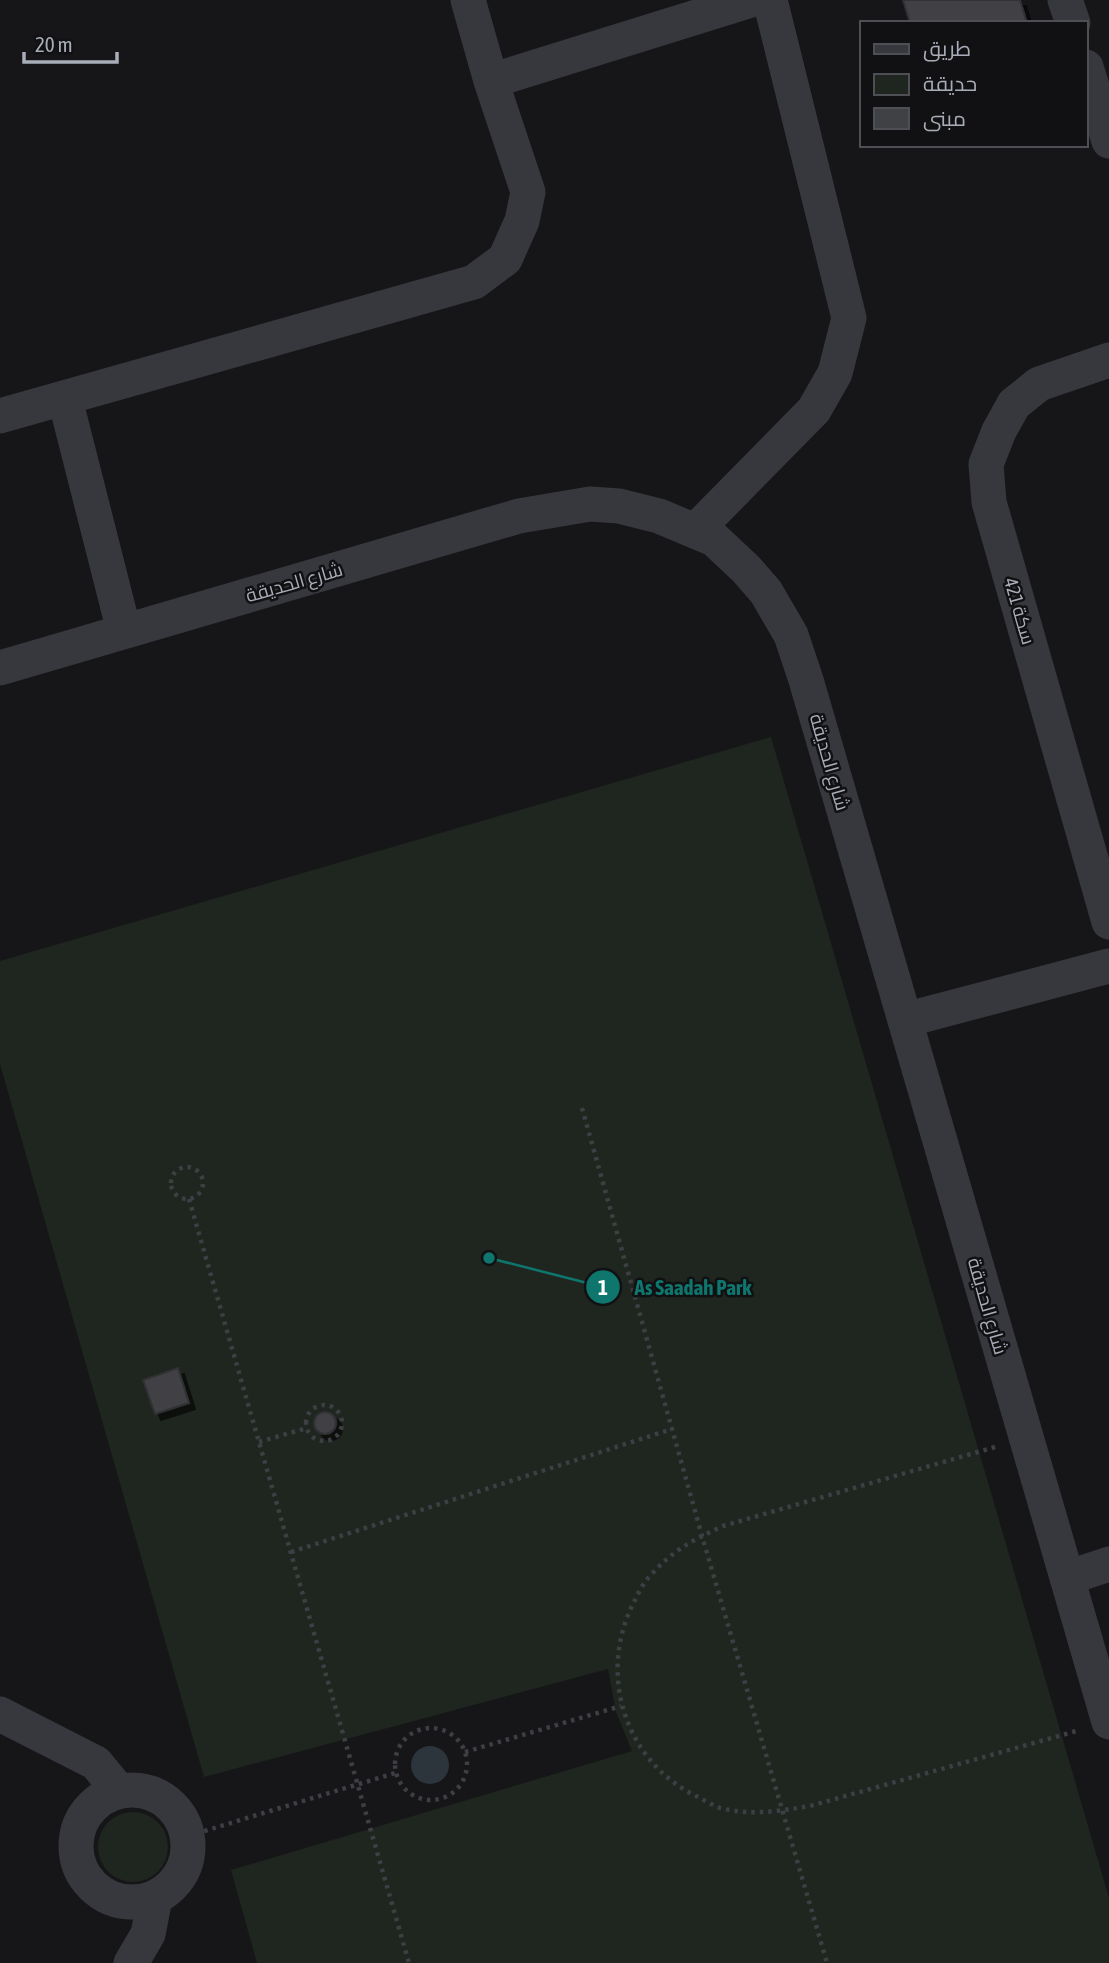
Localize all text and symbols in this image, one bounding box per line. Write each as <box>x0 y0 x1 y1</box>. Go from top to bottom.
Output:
scale bar <box>24 21 117 65</box>
legend <box>860 21 1088 147</box>
text: 20 m <box>35 32 73 56</box>
text: طريق <box>923 36 971 62</box>
text: حديقة <box>923 71 977 95</box>
text: مبنى <box>923 106 966 132</box>
street label: شارع الحديقة <box>243 558 346 609</box>
street label: سكة 421 <box>1000 575 1040 647</box>
street label: شارع الحديقة <box>803 711 854 814</box>
street label: شارع الحديقة <box>961 1255 1012 1358</box>
callout: As Saadah Park <box>585 1266 765 1308</box>
text: 1 <box>598 1275 608 1299</box>
text: As Saadah Park <box>634 1275 752 1299</box>

